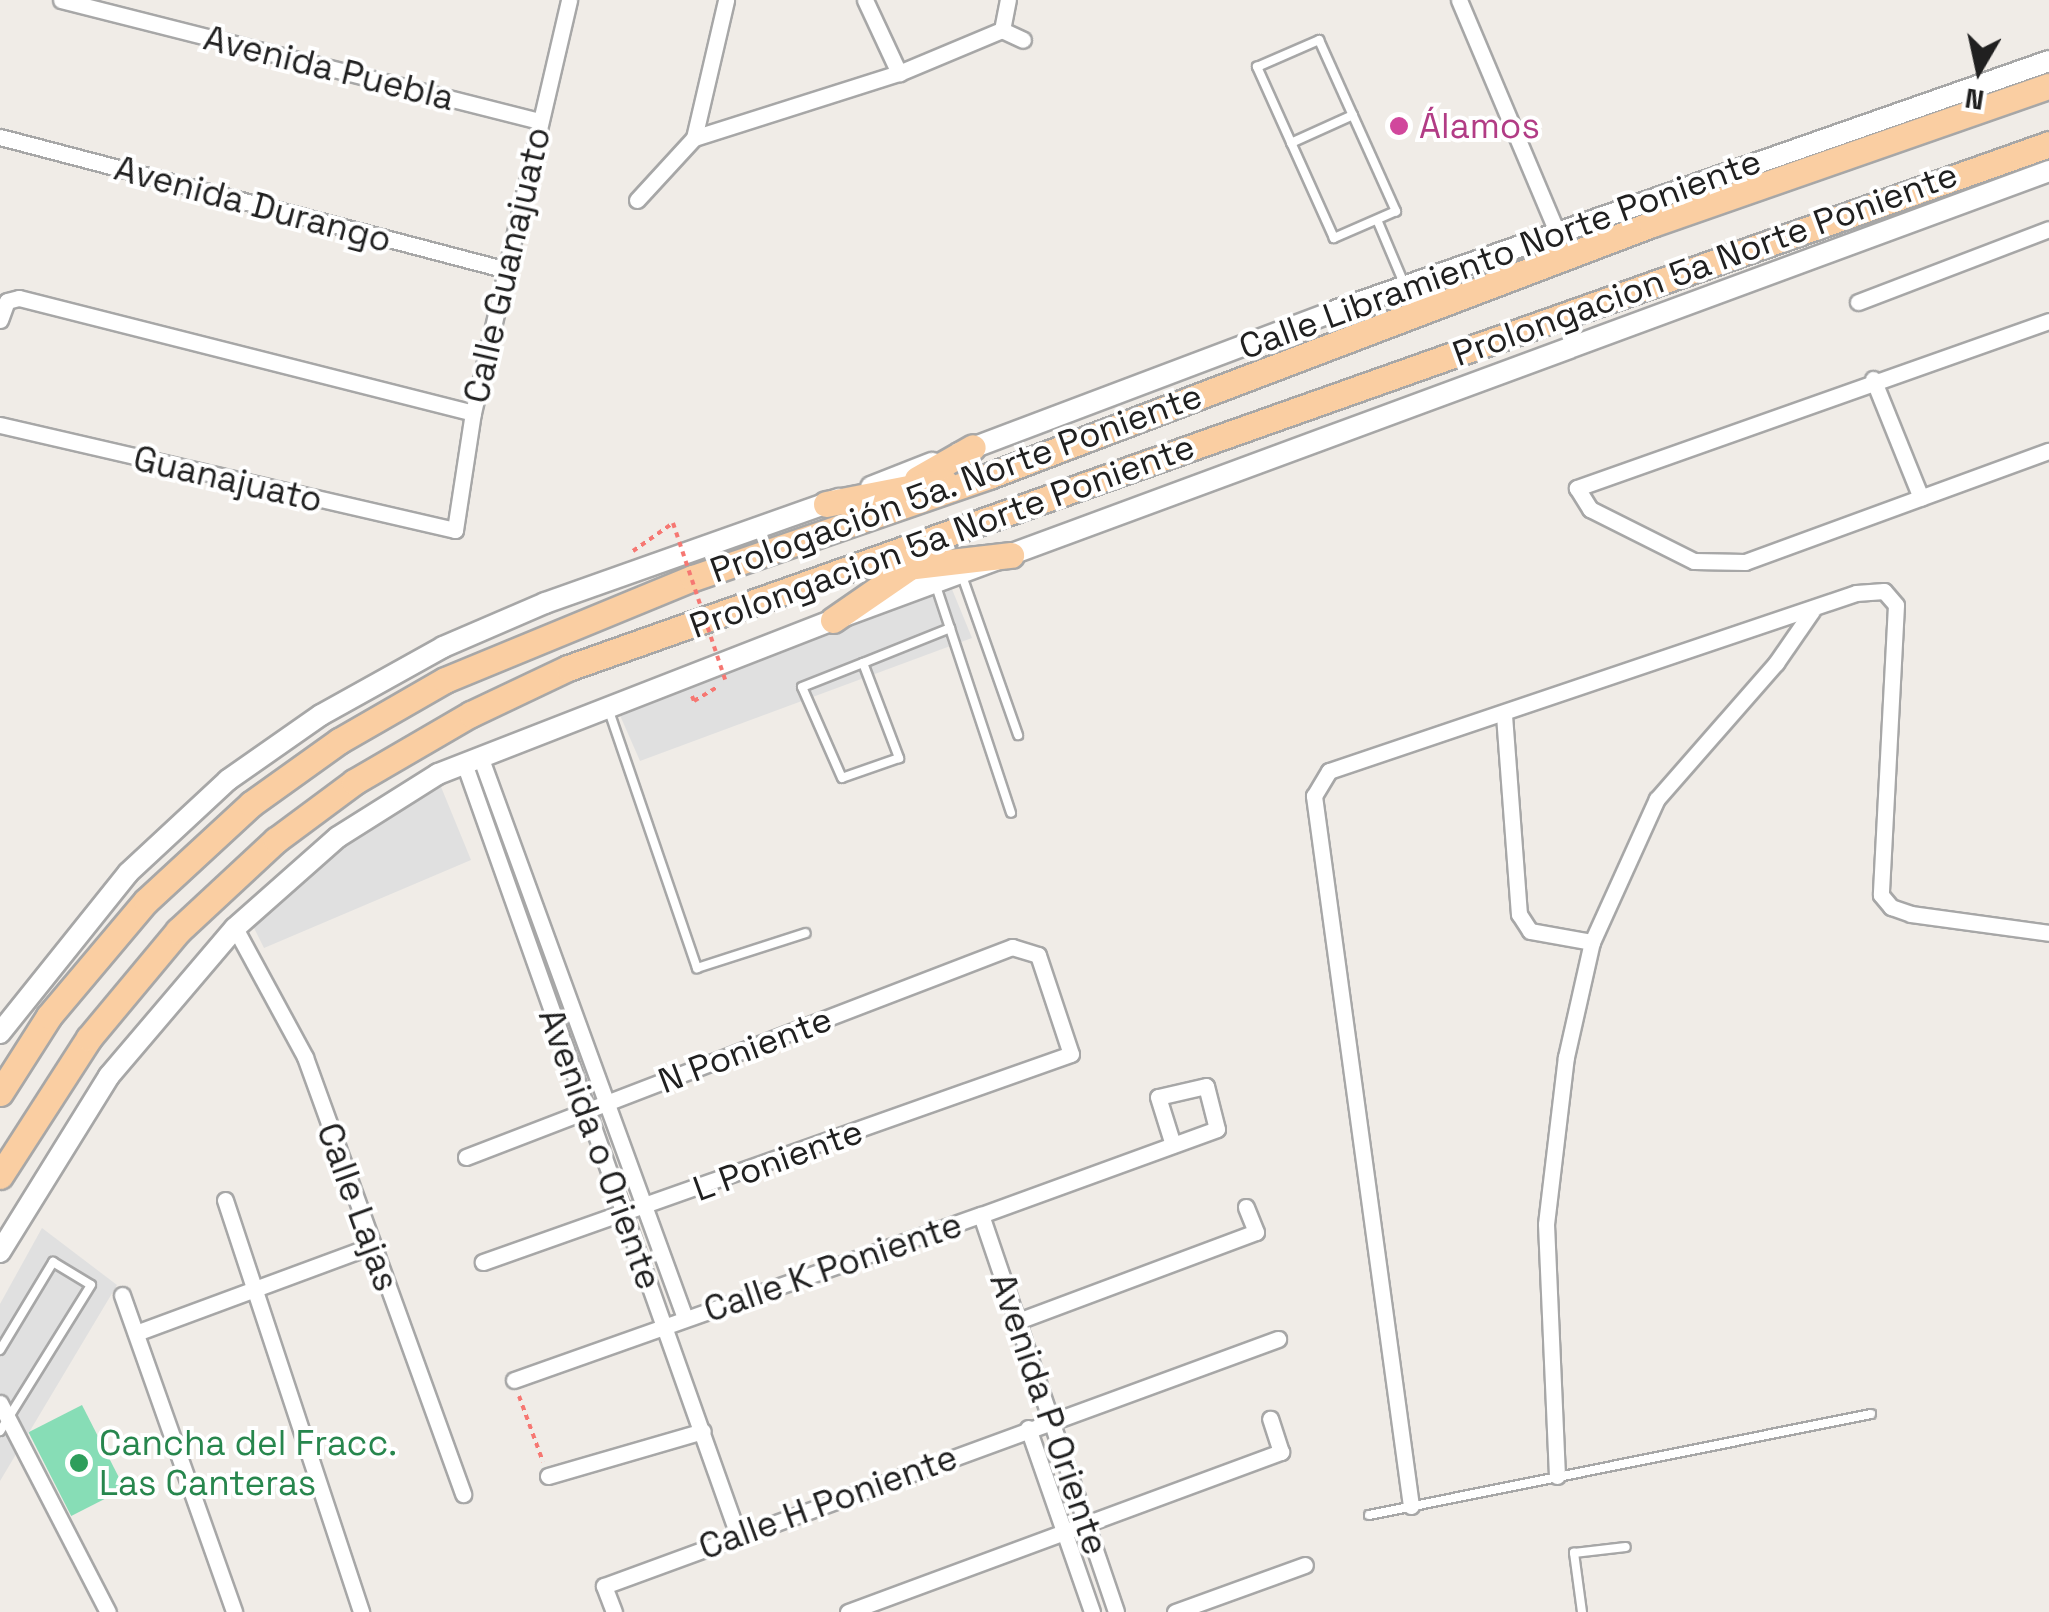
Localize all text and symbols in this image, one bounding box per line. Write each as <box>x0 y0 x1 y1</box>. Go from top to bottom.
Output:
street label: Avenida Puebla <box>200 17 458 119</box>
north arrow <box>1929 20 2029 120</box>
text: N <box>1962 80 1986 119</box>
place label: Álamos <box>1419 105 1540 147</box>
marker: Álamos <box>1388 115 1410 137</box>
street label: Calle Guanajuato <box>455 123 559 407</box>
street label: Calle Libramiento Norte Poniente <box>1233 140 1767 368</box>
street label: Avenida Durango <box>110 147 396 261</box>
street label: Prolongacion 5a Norte Poniente <box>1447 153 1963 375</box>
street label: Prologación 5a. Norte Poniente <box>704 374 1208 592</box>
street label: Prolongacion 5a Norte Poniente <box>684 425 1200 647</box>
street label: Guanajuato <box>130 437 326 521</box>
street label: N Poniente <box>652 998 838 1102</box>
street label: Avenida o Oriente <box>530 1003 670 1295</box>
street label: L Poniente <box>687 1110 869 1210</box>
street label: Calle Lajas <box>308 1117 408 1297</box>
street label: Calle K Poniente <box>699 1203 967 1331</box>
street label: Avenida P Oriente <box>981 1268 1117 1560</box>
place label: Cancha del Fracc. Las Canteras <box>99 1422 397 1504</box>
street label: Calle H Poniente <box>693 1436 963 1568</box>
marker: Cancha del Fracc. Las Canteras <box>68 1452 90 1474</box>

